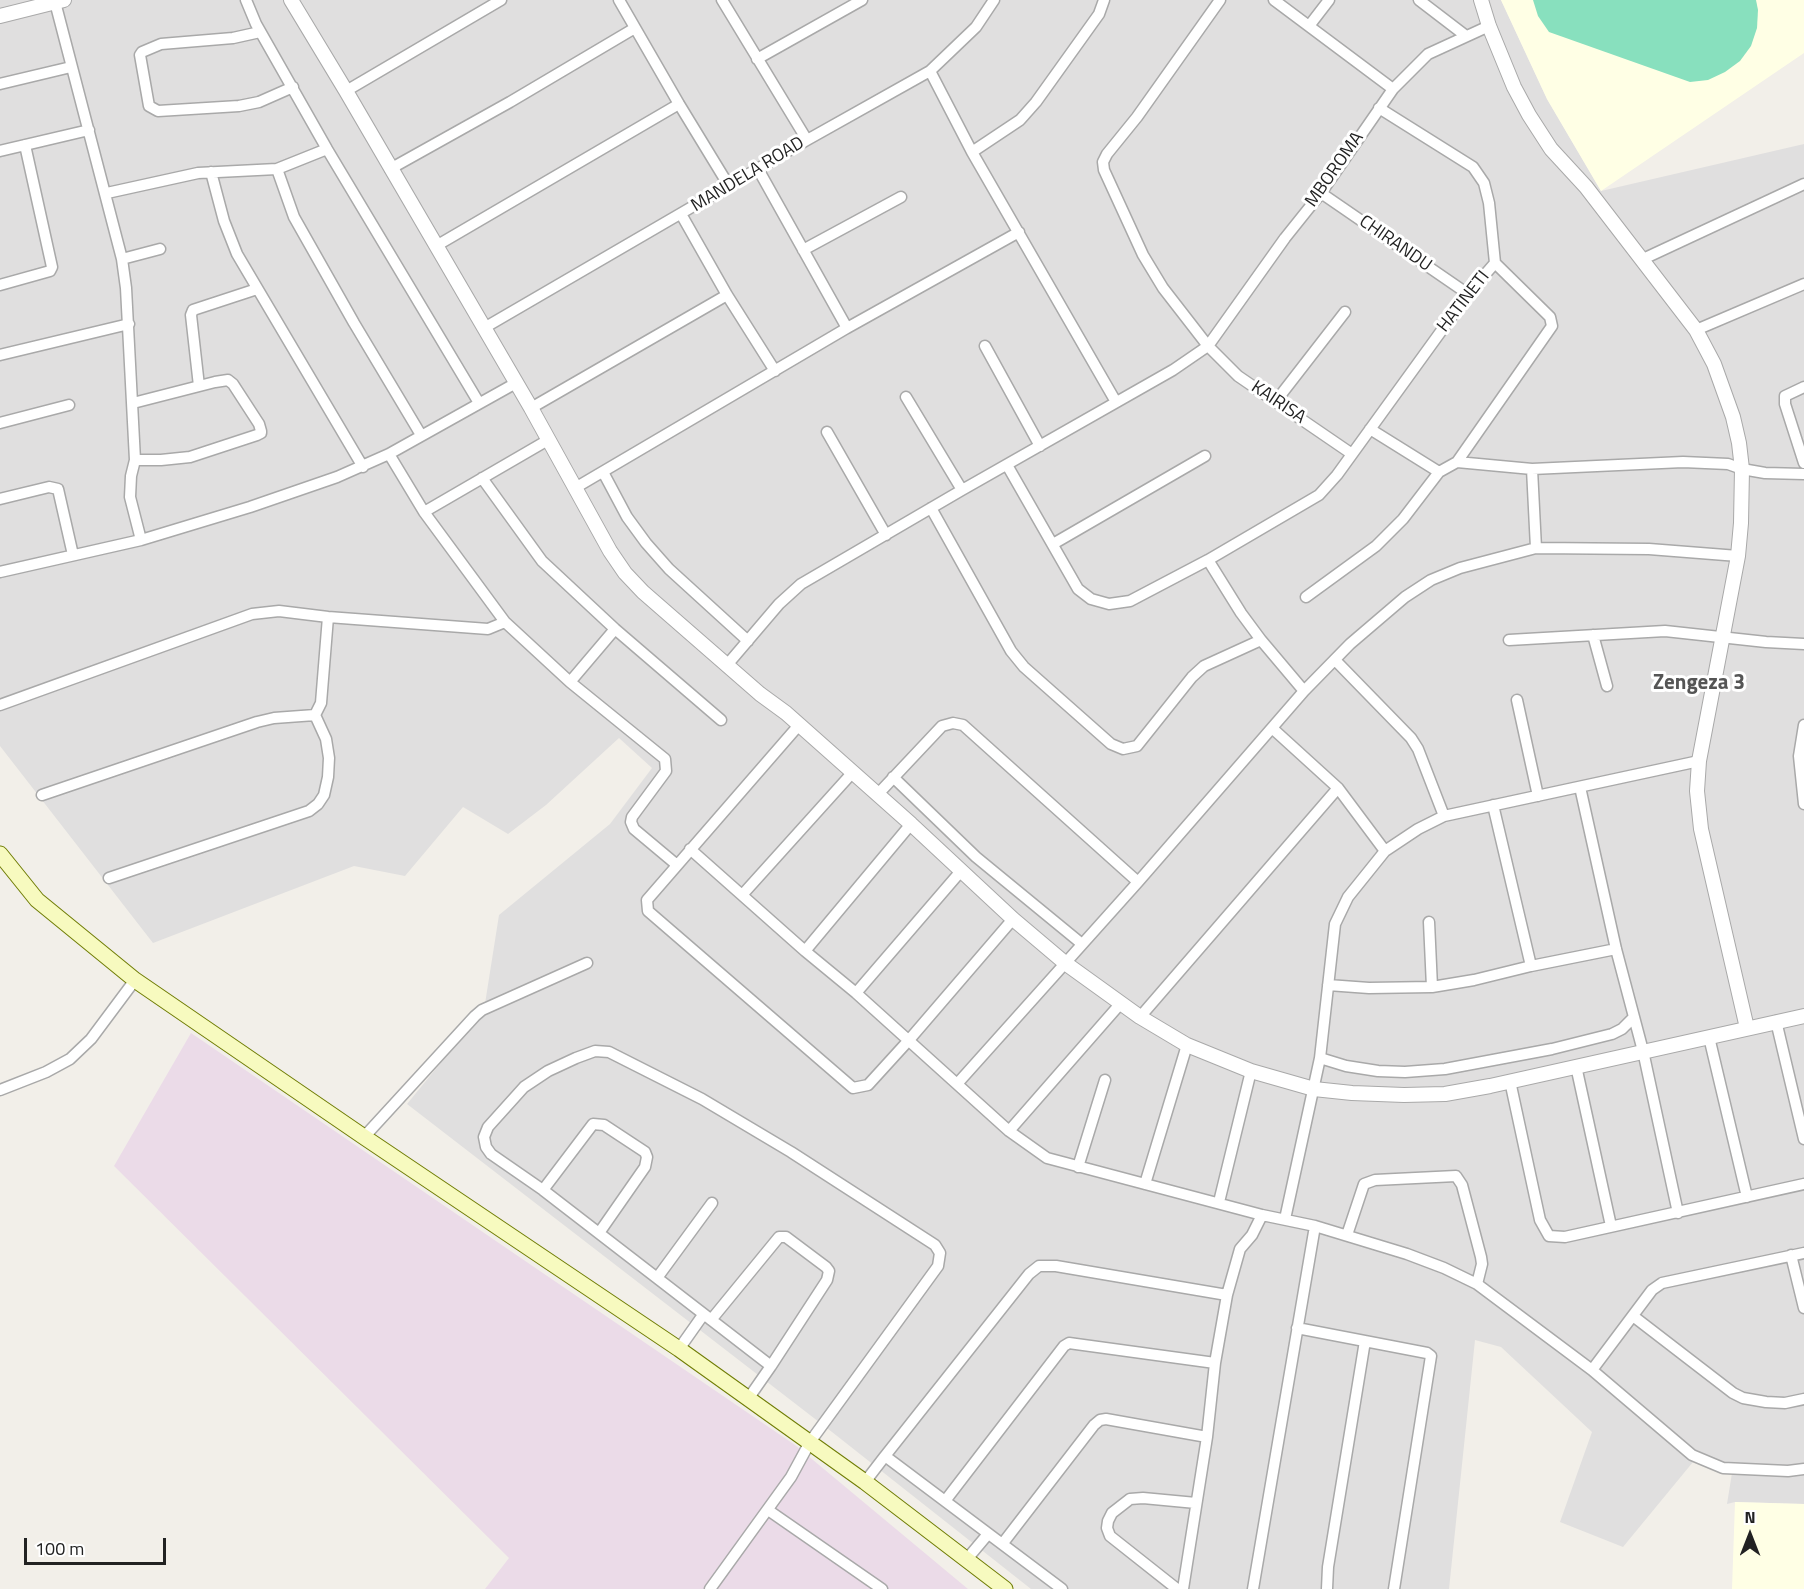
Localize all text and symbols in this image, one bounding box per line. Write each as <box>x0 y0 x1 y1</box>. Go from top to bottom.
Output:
street label: MBOROMA <box>1301 128 1369 212</box>
street label: MANDELA ROAD <box>688 133 808 217</box>
street label: CHIRANDU <box>1355 211 1435 277</box>
street label: HATINETI <box>1433 267 1495 337</box>
street label: KAIRISA <box>1247 377 1309 429</box>
district label: Zengeza 3 <box>1653 671 1745 697</box>
north arrow <box>1720 1505 1780 1565</box>
text: N <box>1744 1505 1756 1529</box>
scale bar <box>27 1526 170 1564</box>
text: 100 m <box>35 1535 84 1562</box>

